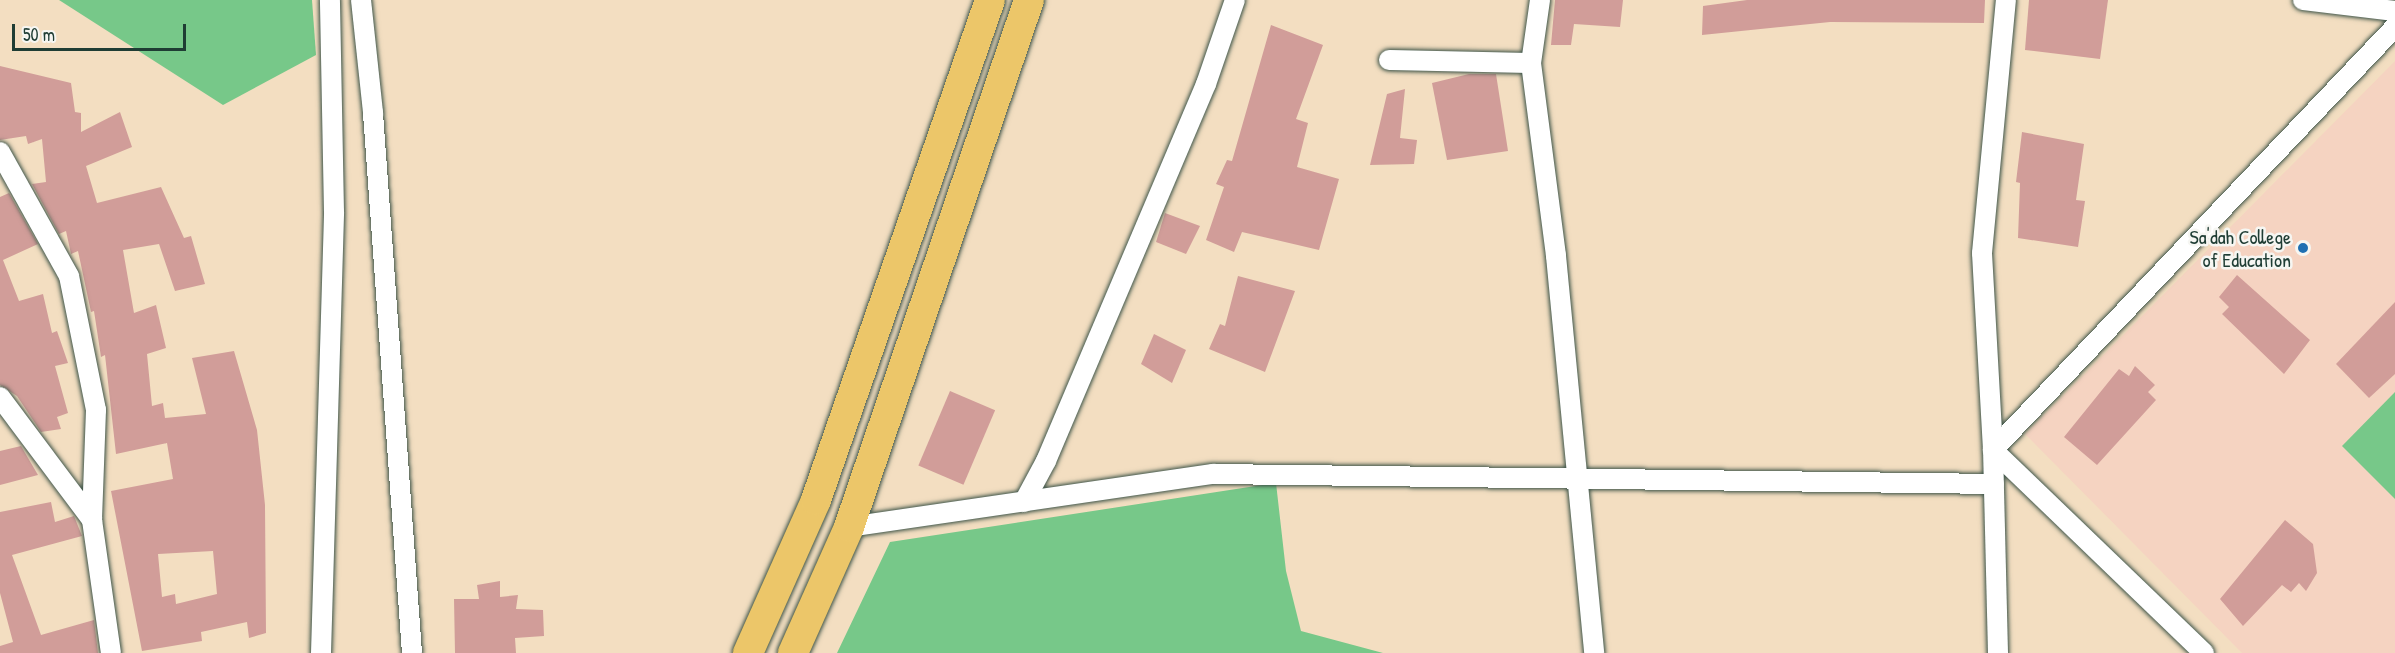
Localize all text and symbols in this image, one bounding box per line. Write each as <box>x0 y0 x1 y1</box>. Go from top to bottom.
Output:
scale bar <box>15 12 189 50</box>
text: 50 m <box>23 22 55 47</box>
place label: Sa'dah College of Education <box>2190 225 2291 272</box>
marker: Sa'dah College of Education <box>2296 241 2310 255</box>

